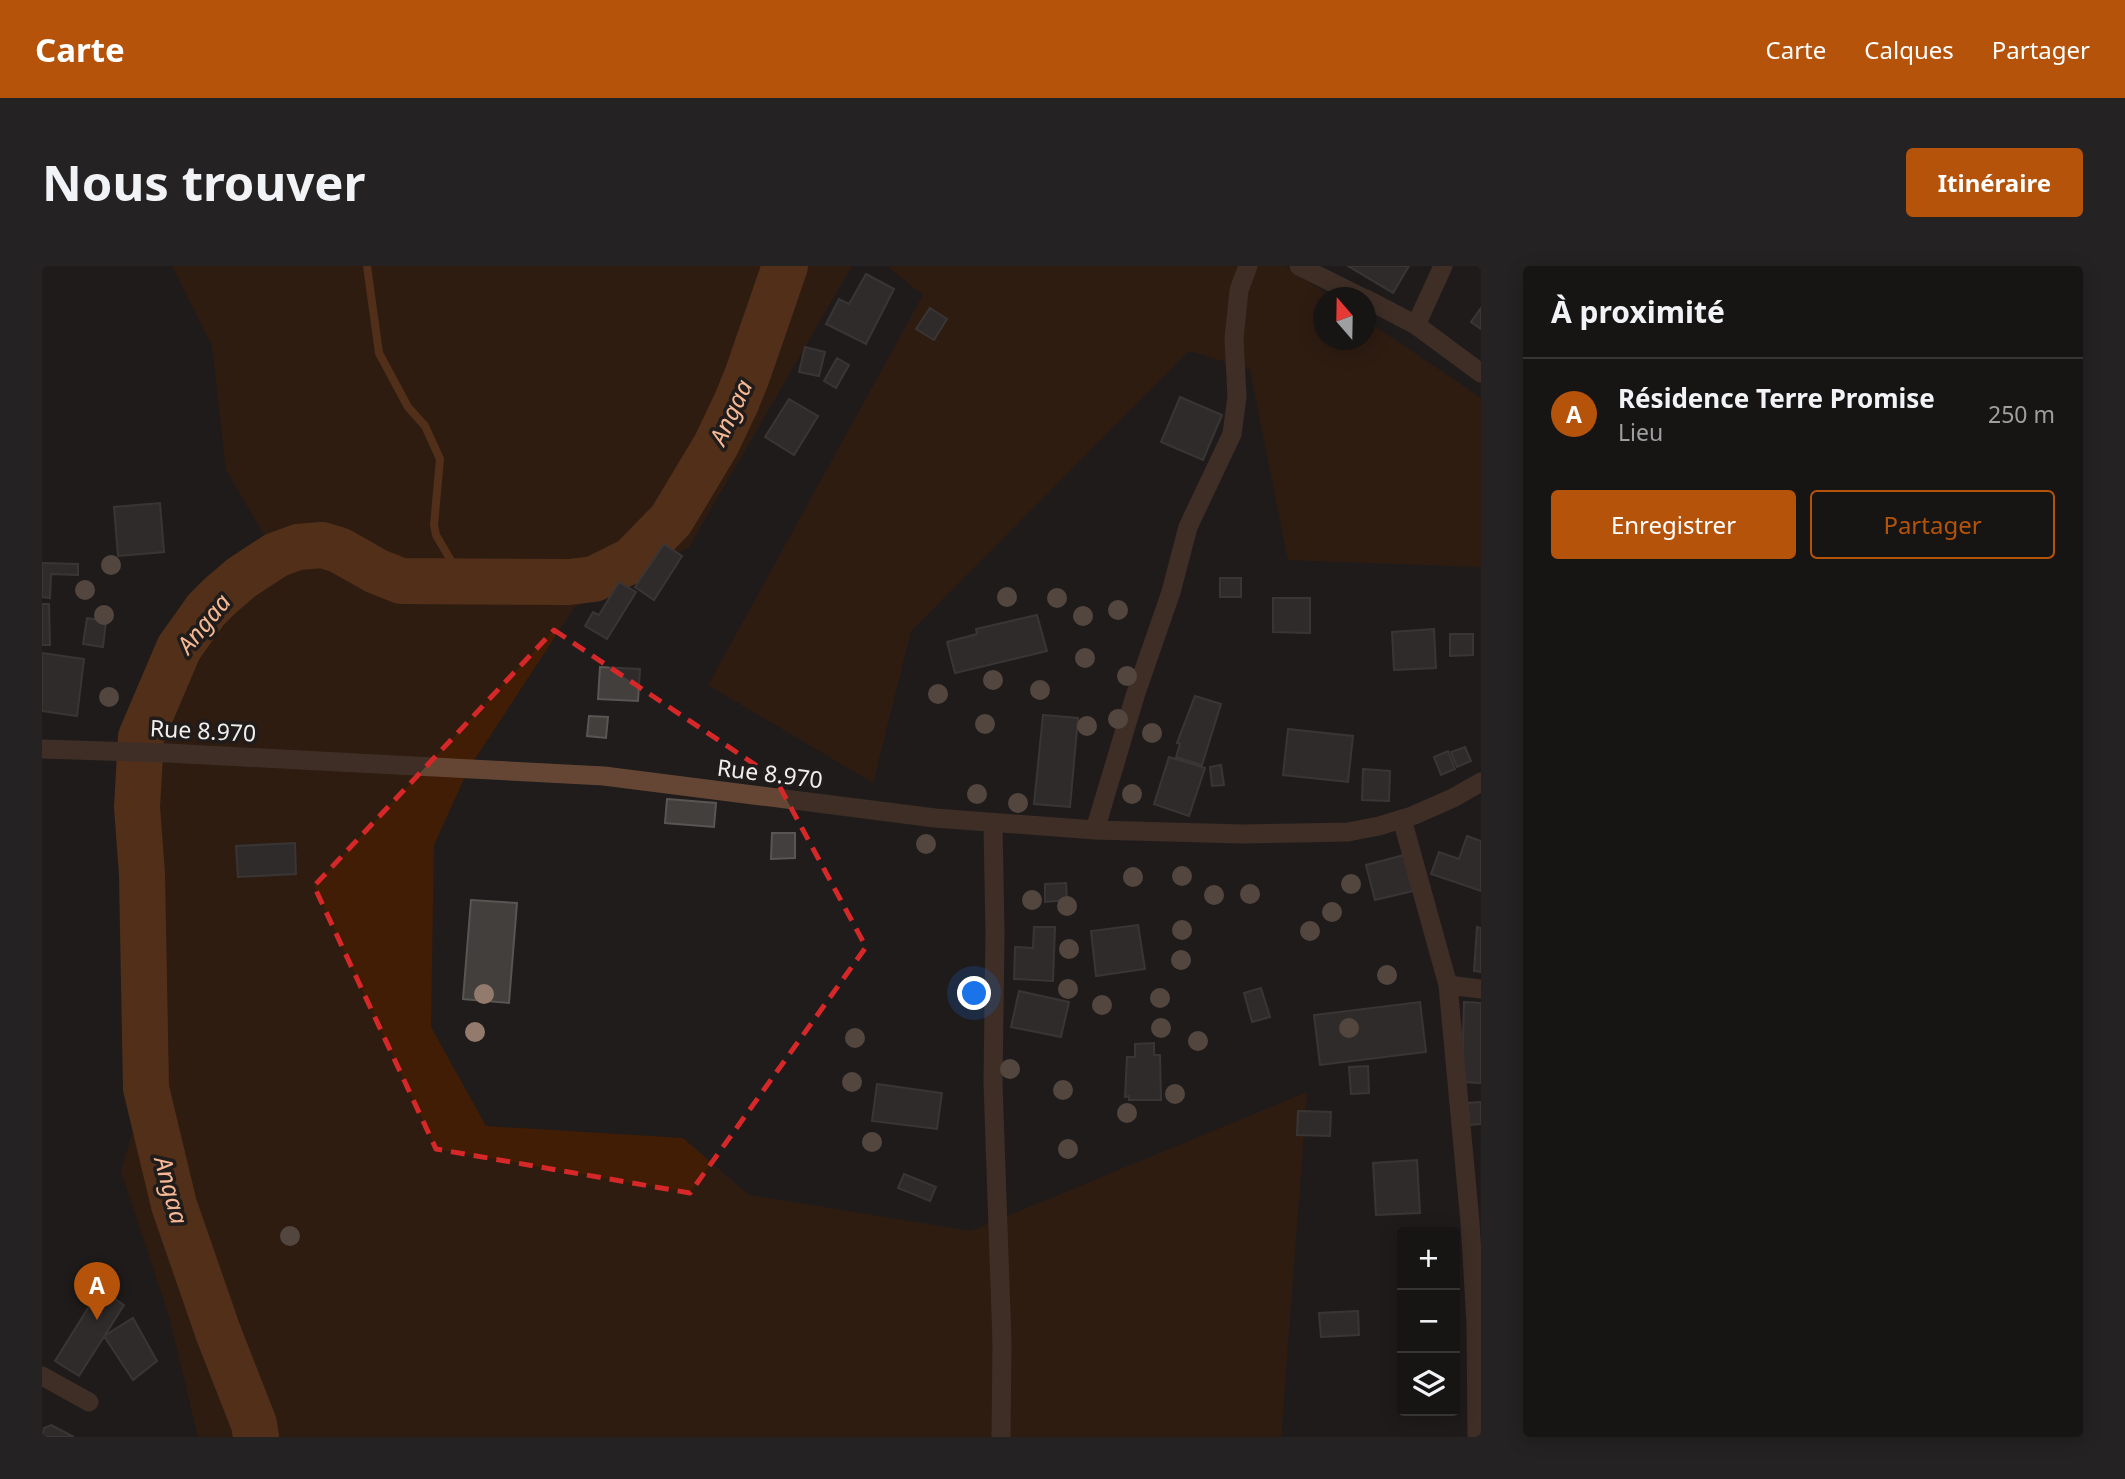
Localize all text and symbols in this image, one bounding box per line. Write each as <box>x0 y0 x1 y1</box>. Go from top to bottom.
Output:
text: Carte <box>35 27 125 72</box>
text: Carte <box>1766 33 1826 66</box>
text: Calques <box>1864 33 1954 66</box>
text: Partager <box>1992 33 2090 66</box>
button: Itinéraire <box>1906 148 2083 217</box>
text: Nous trouver <box>42 149 365 215</box>
north arrow <box>1313 287 1376 350</box>
text: À proximité <box>1551 291 1725 332</box>
water label: Angaa <box>700 374 760 452</box>
text: Résidence Terre Promise <box>1618 380 1935 416</box>
text: A <box>1566 398 1582 430</box>
text: 250 m <box>1988 398 2055 430</box>
text: Lieu <box>1618 416 1663 448</box>
button: Enregistrer <box>1551 490 1796 559</box>
button: Partager <box>1810 490 2055 559</box>
water label: Angaa <box>167 586 238 662</box>
street label: Rue 8.970 <box>149 711 257 749</box>
street label: Rue 8.970 <box>715 751 825 795</box>
your location <box>957 976 991 1010</box>
water label: Angaa <box>147 1151 197 1228</box>
map controls <box>1397 1227 1460 1416</box>
button: + <box>1397 1227 1460 1290</box>
pin: A <box>74 1262 120 1320</box>
button: − <box>1397 1290 1460 1353</box>
button: layers <box>1397 1353 1460 1416</box>

